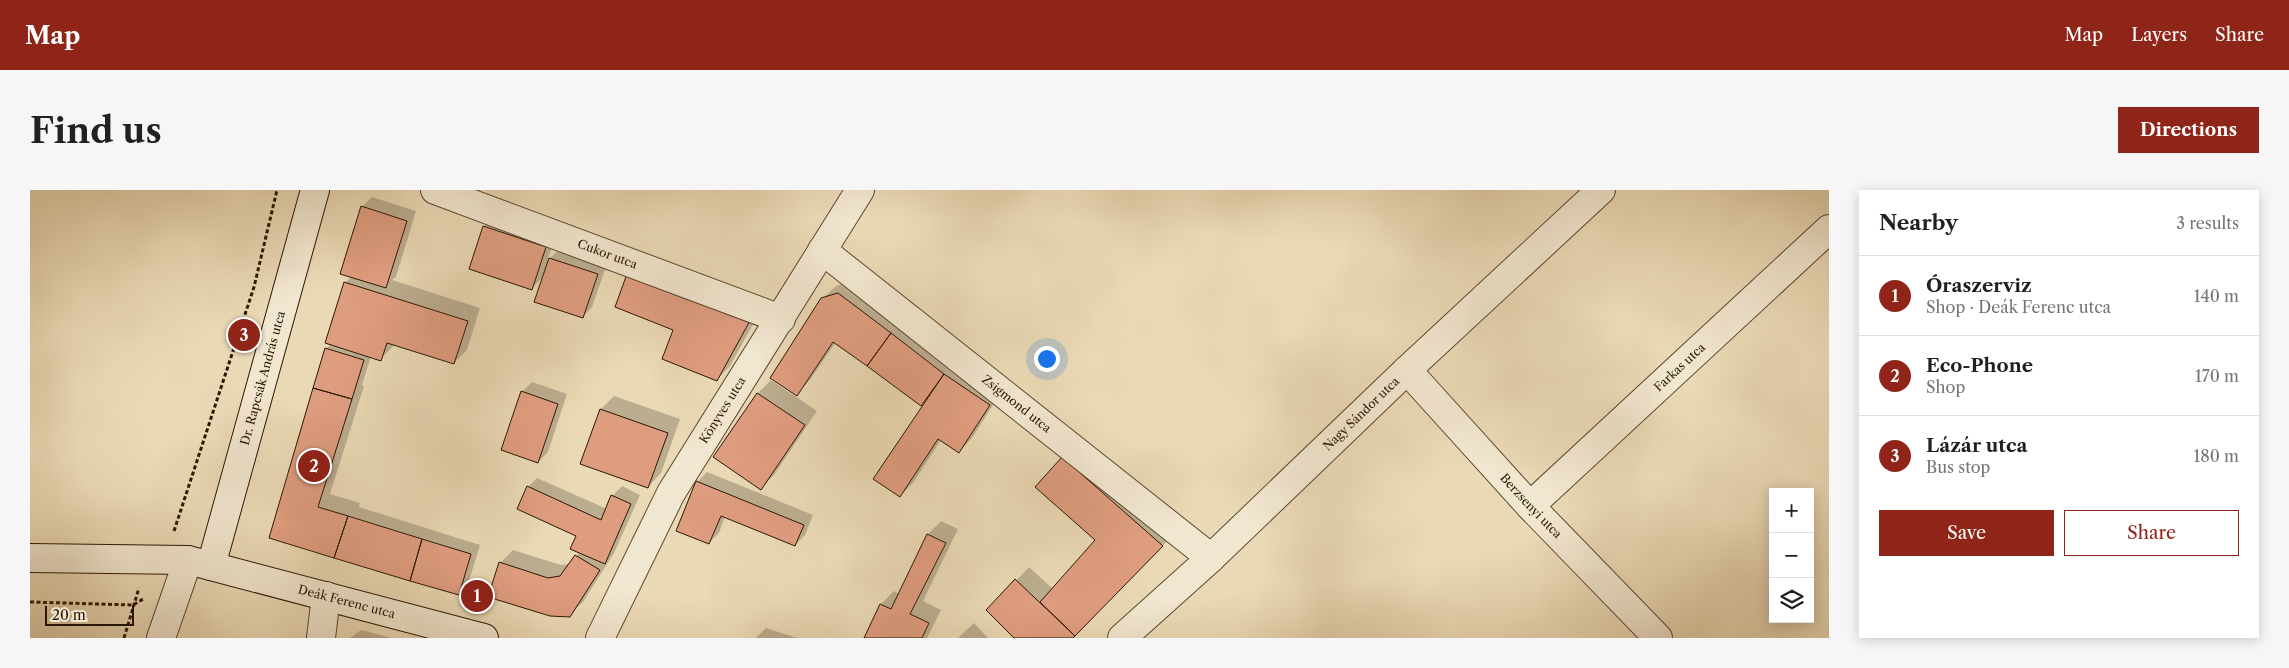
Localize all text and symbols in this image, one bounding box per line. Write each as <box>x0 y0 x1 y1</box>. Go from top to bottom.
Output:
text: Map <box>25 21 80 50</box>
text: Map <box>2065 24 2103 46</box>
text: Layers <box>2131 24 2187 46</box>
text: Share <box>2215 24 2264 46</box>
button: Directions <box>2118 107 2259 153</box>
text: Find us <box>30 109 162 152</box>
text: Nearby <box>1879 210 1958 235</box>
text: 3 results <box>2176 213 2239 233</box>
street label: Cukor utca <box>576 236 640 272</box>
text: Óraszerviz <box>1926 274 2032 297</box>
text: 1 <box>1891 286 1899 306</box>
text: 140 m <box>2194 286 2239 306</box>
text: Shop · Deák Ferenc utca <box>1926 297 2111 317</box>
street label: Dr. Rapcsák András utca <box>237 309 288 447</box>
pin: 3 <box>228 316 260 354</box>
street label: Farkas utca <box>1651 339 1709 394</box>
your location <box>1034 346 1060 372</box>
text: Eco-Phone <box>1926 354 2033 377</box>
text: 2 <box>1890 366 1900 386</box>
text: 170 m <box>2195 366 2239 386</box>
street label: Zsigmond utca <box>979 372 1055 436</box>
street label: Könyves utca <box>696 373 749 446</box>
street label: Nagy Sándor utca <box>1320 373 1403 453</box>
text: Shop <box>1926 377 1965 397</box>
text: Lázár utca <box>1926 434 2027 457</box>
text: 3 <box>1890 446 1900 466</box>
text: 180 m <box>2193 446 2239 466</box>
pin: 2 <box>298 447 330 485</box>
text: Bus stop <box>1926 457 1990 477</box>
street label: Berzsenyi utca <box>1497 470 1566 542</box>
map controls <box>1769 488 1814 623</box>
button: + <box>1769 488 1814 533</box>
button: Save <box>1879 510 2054 556</box>
button: Share <box>2064 510 2239 556</box>
button: − <box>1769 533 1814 578</box>
pin: 1 <box>461 577 493 615</box>
button: layers <box>1769 578 1814 623</box>
street label: Deák Ferenc utca <box>297 581 397 621</box>
scale bar <box>45 603 134 626</box>
text: 20 m <box>52 606 86 624</box>

